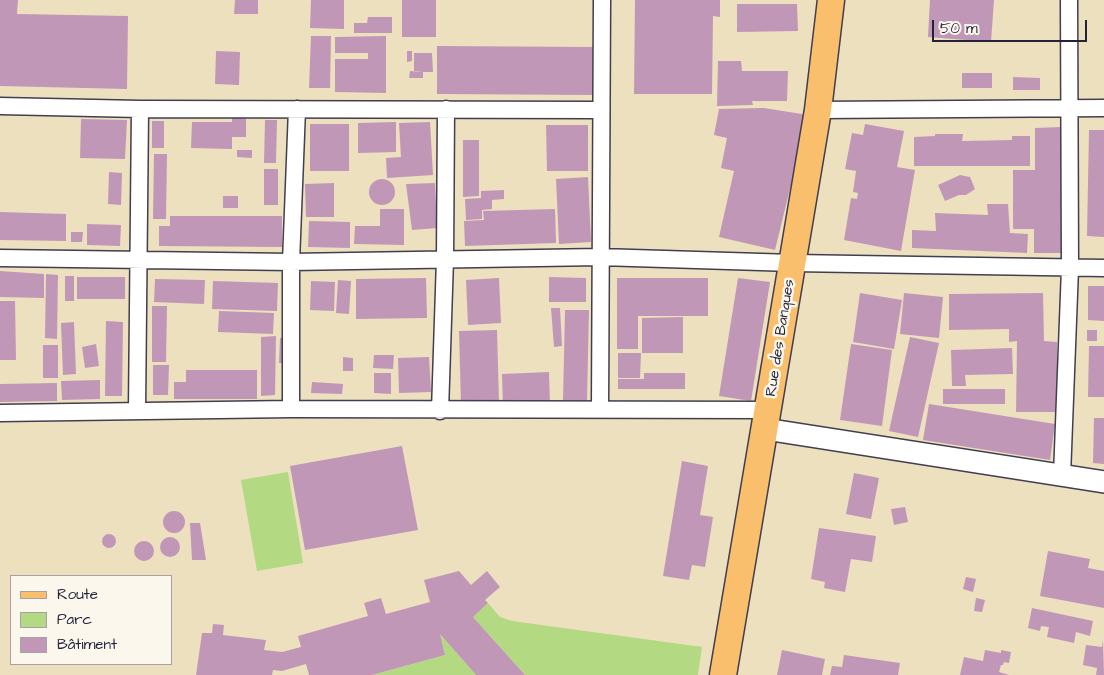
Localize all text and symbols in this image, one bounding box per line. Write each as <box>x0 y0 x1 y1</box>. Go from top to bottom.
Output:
scale bar <box>934 10 1089 42</box>
text: 50 m <box>940 18 978 39</box>
street label: Rue des Banques <box>763 278 799 398</box>
legend <box>10 575 172 665</box>
text: Route <box>57 584 98 605</box>
text: Parc <box>57 609 92 630</box>
text: Bâtiment <box>57 634 117 655</box>

